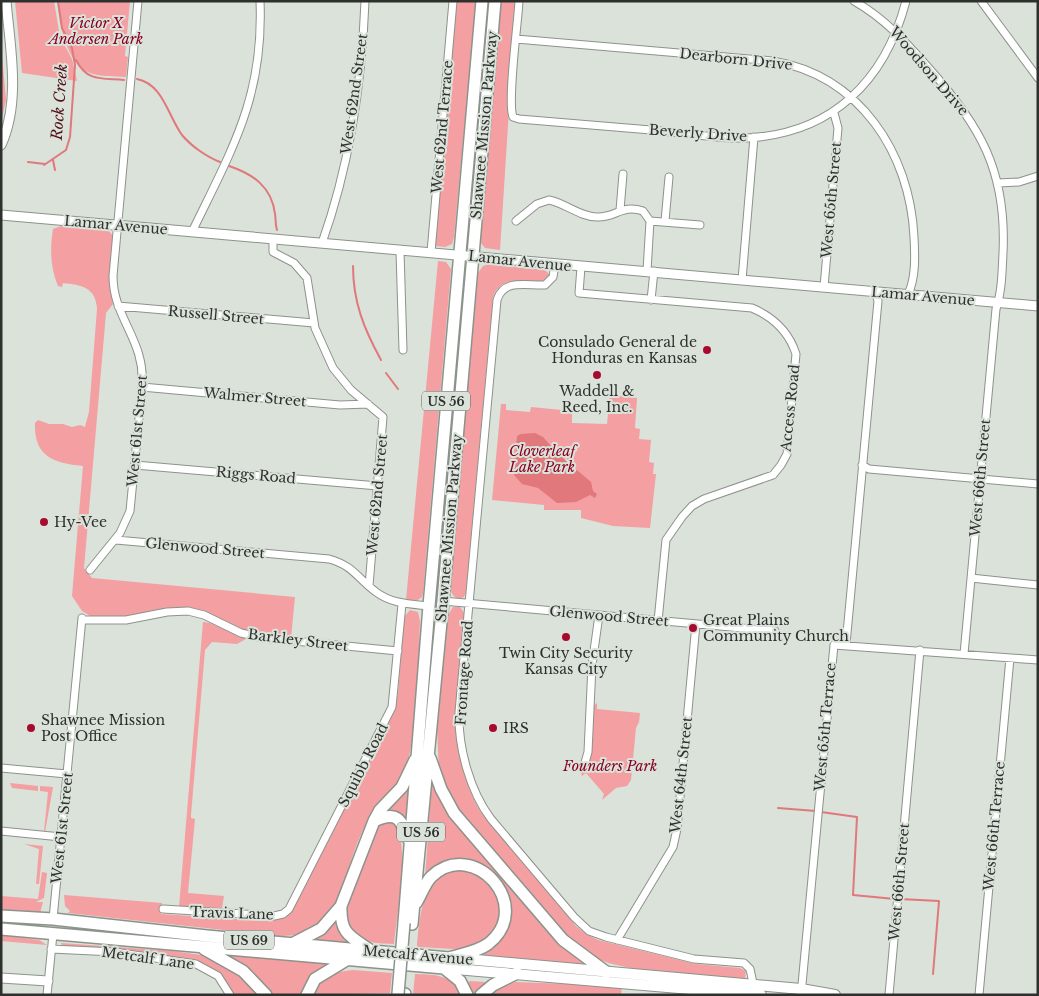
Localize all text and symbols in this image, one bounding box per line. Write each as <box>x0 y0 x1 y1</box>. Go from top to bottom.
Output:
park label: Victor X Andersen Park <box>47 14 143 48</box>
street label: Woodson Drive <box>885 22 973 119</box>
street label: Shawnee Mission Parkway <box>467 30 501 220</box>
street label: West 62nd Street <box>336 32 371 157</box>
street label: Dearborn Drive <box>679 44 793 74</box>
street label: West 62nd Terrace <box>427 60 457 195</box>
water label: Rock Creek <box>47 63 71 142</box>
street label: Beverly Drive <box>648 121 748 145</box>
street label: West 65th Street <box>817 140 845 260</box>
street label: Lamar Avenue <box>64 212 168 238</box>
street label: Lamar Avenue <box>467 247 573 275</box>
street label: Lamar Avenue <box>871 283 975 309</box>
street label: Russell Street <box>167 302 265 328</box>
place label: Consulado General de Honduras en Kansas <box>538 333 697 367</box>
marker: Consulado General de Honduras en Kansas <box>701 344 713 356</box>
street label: Access Road <box>776 363 804 453</box>
marker: Waddell & Reed, Inc. <box>591 369 603 381</box>
street label: West 61st Street <box>123 374 151 489</box>
place label: Waddell & Reed, Inc. <box>558 382 635 416</box>
street label: Walmer Street <box>202 383 308 411</box>
road number: US 56 <box>422 392 470 411</box>
street label: West 66th Street <box>966 418 994 539</box>
street label: West 62nd Street <box>363 433 391 558</box>
street label: Shawnee Mission Parkway <box>432 433 466 623</box>
park label: Cloverleaf Lake Park <box>508 442 578 476</box>
street label: Riggs Road <box>215 463 297 488</box>
place label: Hy-Vee <box>54 513 107 531</box>
marker: Hy-Vee <box>38 516 50 528</box>
street label: Glenwood Street <box>145 534 266 562</box>
street label: Glenwood Street <box>549 602 670 630</box>
place label: Great Plains Community Church <box>703 611 849 645</box>
street label: Frontage Road <box>451 619 477 726</box>
marker: Great Plains Community Church <box>687 622 699 634</box>
street label: Barkley Street <box>247 625 350 655</box>
marker: Twin City Security Kansas City <box>560 631 572 643</box>
place label: Twin City Security Kansas City <box>499 644 633 678</box>
street label: West 65th Terrace <box>810 662 840 793</box>
place label: Shawnee Mission Post Office <box>41 711 165 745</box>
street label: West 64th Street <box>666 715 696 835</box>
street label: Squibb Road <box>334 719 392 810</box>
place label: IRS <box>503 719 529 737</box>
marker: Shawnee Mission Post Office <box>25 722 37 734</box>
marker: IRS <box>487 722 499 734</box>
park label: Founders Park <box>562 757 657 775</box>
street label: West 66th Terrace <box>979 760 1009 893</box>
street label: West 61st Street <box>47 771 77 886</box>
road number: US 56 <box>397 822 445 842</box>
street label: West 66th Street <box>885 822 913 943</box>
street label: Travis Lane <box>190 903 274 923</box>
road number: US 69 <box>224 930 274 950</box>
street label: Metcalf Avenue <box>362 941 474 969</box>
street label: Metcalf Lane <box>100 943 196 973</box>

